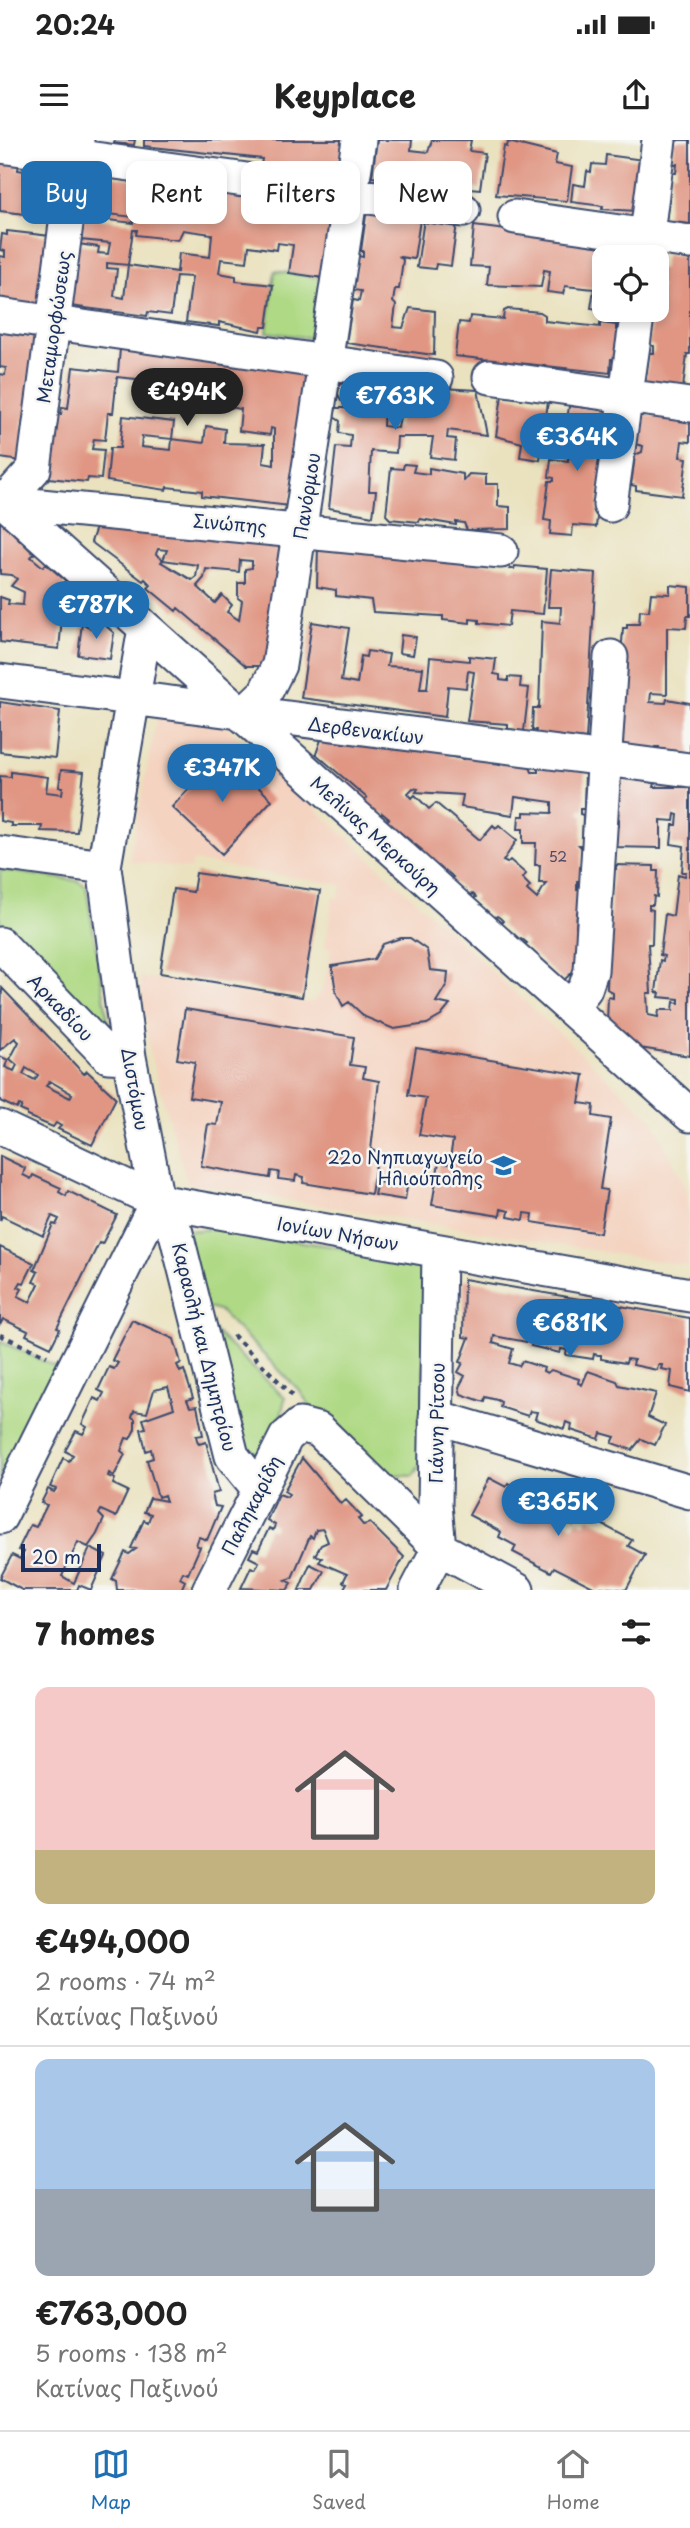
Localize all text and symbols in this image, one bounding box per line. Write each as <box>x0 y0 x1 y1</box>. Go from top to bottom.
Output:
text: 20:24 <box>35 5 115 44</box>
text: Keyplace <box>274 71 416 119</box>
icon: menu <box>35 76 73 114</box>
icon: share <box>617 76 655 114</box>
chip: Buy <box>21 161 112 224</box>
chip: Rent <box>126 161 227 224</box>
chip: Filters <box>241 161 360 224</box>
chip: New <box>374 161 472 224</box>
map controls <box>592 245 669 322</box>
button: locate <box>592 245 669 322</box>
street label: Μεταμορφώσεως <box>29 249 77 405</box>
pin: €494K <box>138 369 236 428</box>
pin: €763K <box>346 372 444 432</box>
text: €494K <box>147 373 227 408</box>
text: €763K <box>355 377 435 412</box>
pin: €364K <box>528 414 626 473</box>
text: €364K <box>536 418 618 453</box>
street label: Πανόρμου <box>286 451 326 541</box>
street label: Σινώπης <box>192 506 268 540</box>
pin: €787K <box>47 582 145 641</box>
text: €787K <box>58 586 134 621</box>
street label: Δερβενακίων <box>306 709 426 751</box>
pin: €347K <box>173 744 271 804</box>
text: €347K <box>183 749 261 784</box>
street label: Μελίνας Μερκούρη <box>305 769 447 901</box>
house number: 52 <box>549 846 567 867</box>
street label: Αρκαδίου <box>22 967 100 1047</box>
street label: Διστόμου <box>115 1046 157 1132</box>
place label: 22ο Νηπιαγωγείο Ηλιούπολης <box>327 1143 483 1191</box>
school or university icon: 22ο Νηπιαγωγείο Ηλιούπολης <box>489 1152 517 1180</box>
street label: Ιονίων Νήσων <box>275 1209 401 1257</box>
street label: Καραολή και Δημητρίου <box>166 1240 244 1454</box>
pin: €681K <box>521 1300 619 1359</box>
text: €681K <box>532 1304 608 1339</box>
street label: Γιάννη Ρίτσου <box>421 1362 451 1484</box>
street label: Παληκαρίδη <box>214 1450 288 1560</box>
pin: €365K <box>509 1478 607 1538</box>
text: €365K <box>518 1483 598 1518</box>
scale bar <box>21 1541 102 1573</box>
text: 20 m <box>32 1542 81 1570</box>
text: 7 homes <box>35 1610 155 1655</box>
icon: filters <box>617 1613 655 1651</box>
icon: home <box>282 1732 408 1858</box>
text: €494,000 <box>35 1918 190 1963</box>
text: 2 rooms · 74 m² <box>35 1963 216 1998</box>
text: Κατίνας Παξινού <box>35 1998 219 2033</box>
icon: home <box>282 2104 408 2230</box>
text: €763,000 <box>35 2290 187 2335</box>
text: 5 rooms · 138 m² <box>35 2335 228 2370</box>
text: Κατίνας Παξινού <box>35 2370 219 2405</box>
tab: Map <box>90 2445 131 2515</box>
tab: Saved <box>312 2445 366 2515</box>
tab: Home <box>547 2445 600 2515</box>

